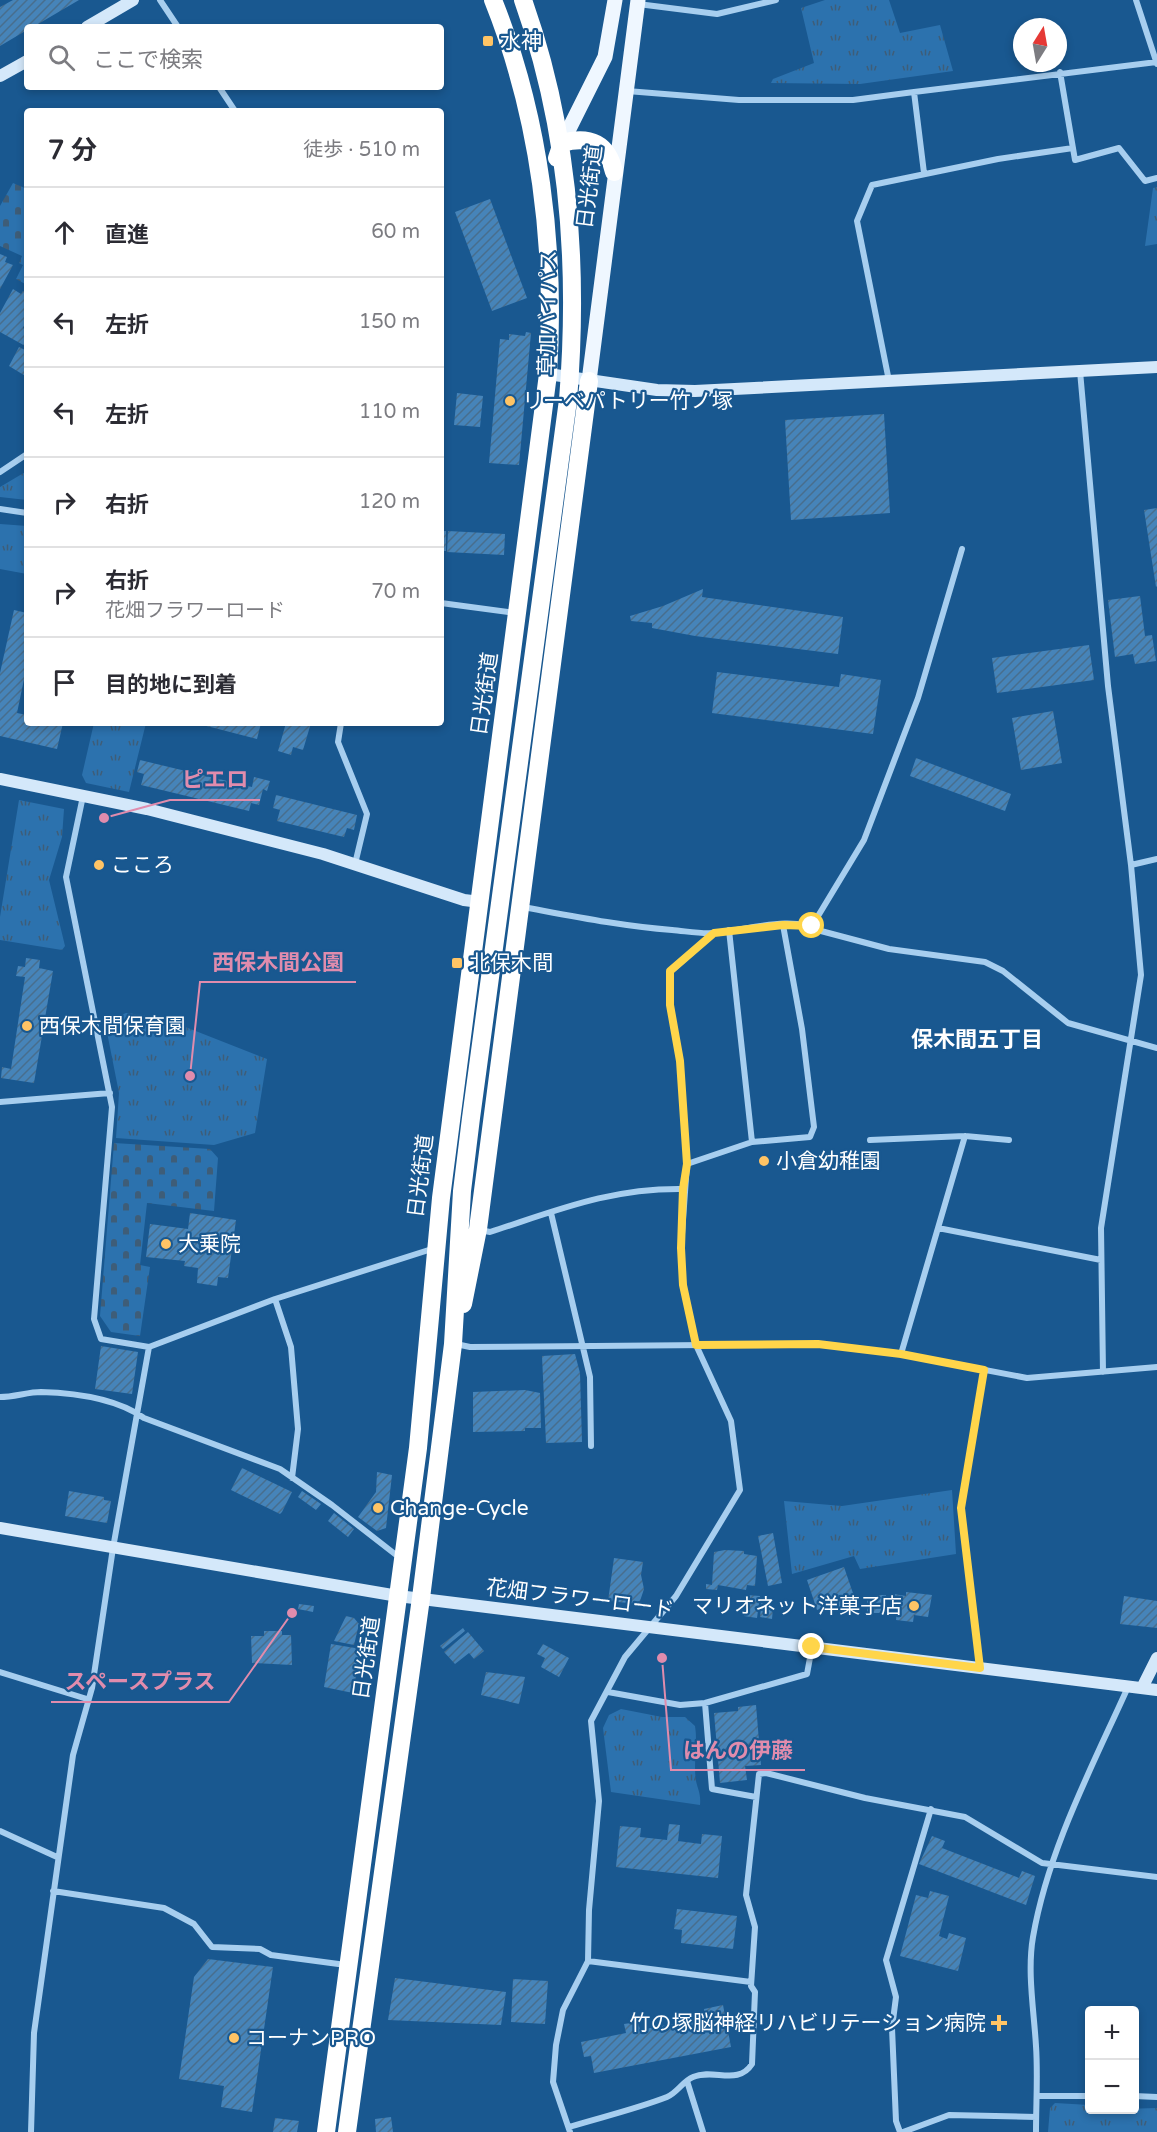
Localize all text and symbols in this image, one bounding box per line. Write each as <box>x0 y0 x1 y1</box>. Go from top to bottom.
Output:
north arrow <box>1013 18 1067 72</box>
search box <box>24 24 444 90</box>
place label: 水神 <box>500 29 542 54</box>
marker: 水神 <box>481 34 495 48</box>
icon: search <box>45 41 78 74</box>
text: ここで検索 <box>93 47 203 73</box>
text: 7 分 <box>48 135 97 166</box>
text: 徒歩 · 510 m <box>303 138 420 162</box>
street label: 日光街道 <box>572 144 608 230</box>
icon: ahead <box>48 216 81 249</box>
text: 60 m <box>371 220 420 244</box>
text: 直進 <box>105 222 149 248</box>
street label: 草加バイパス <box>534 250 562 376</box>
icon: left <box>48 306 81 339</box>
text: 150 m <box>359 310 420 334</box>
text: 左折 <box>105 312 149 338</box>
place label: リーベパトリー竹ノ塚 <box>522 389 733 414</box>
marker: リーベパトリー竹ノ塚 <box>503 394 517 408</box>
icon: left <box>48 396 81 429</box>
text: 110 m <box>359 400 420 424</box>
text: 左折 <box>105 402 149 428</box>
icon: right <box>48 486 81 519</box>
text: 120 m <box>359 490 420 514</box>
text: 右折 <box>105 492 149 518</box>
text: 右折 <box>105 568 149 594</box>
icon: right <box>48 576 81 609</box>
text: 70 m <box>371 580 420 604</box>
text: 花畑フラワーロード <box>105 599 285 623</box>
street label: 日光街道 <box>467 651 503 737</box>
icon: arrive <box>48 666 81 699</box>
text: 目的地に到着 <box>105 672 237 698</box>
callout: ピエロ <box>170 760 260 800</box>
text: ピエロ <box>182 767 248 793</box>
place label: こころ <box>111 853 174 878</box>
marker: こころ <box>92 858 106 872</box>
route start <box>798 912 824 938</box>
callout: 西保木間公園 <box>200 942 356 982</box>
text: 西保木間公園 <box>212 950 344 976</box>
place label: 北保木間 <box>469 951 553 976</box>
marker: 北保木間 <box>450 956 464 970</box>
place label: 西保木間保育園 <box>39 1014 186 1039</box>
marker: 西保木間保育園 <box>20 1019 34 1033</box>
district label: 保木間五丁目 <box>911 1027 1043 1053</box>
street label: 日光街道 <box>403 1133 439 1219</box>
place label: 小倉幼稚園 <box>776 1149 881 1174</box>
marker: 小倉幼稚園 <box>757 1154 771 1168</box>
place label: 大乗院 <box>178 1232 241 1257</box>
marker: 大乗院 <box>159 1237 173 1251</box>
place label: Change-Cycle <box>390 1496 529 1521</box>
marker: Change-Cycle <box>371 1501 385 1515</box>
street label: 花畑フラワーロード <box>485 1575 675 1623</box>
place label: マリオネット洋菓子店 <box>692 1594 902 1619</box>
marker: マリオネット洋菓子店 <box>907 1599 921 1613</box>
street label: 日光街道 <box>349 1615 385 1701</box>
route end <box>798 1633 824 1659</box>
callout: スペースプラス <box>51 1662 229 1702</box>
text: スペースプラス <box>65 1669 215 1695</box>
callout: はんの伊藤 <box>671 1730 805 1770</box>
text: はんの伊藤 <box>683 1738 793 1764</box>
map controls <box>1085 2006 1139 2114</box>
button: + <box>1085 2006 1139 2060</box>
place label: 竹の塚脳神経リハビリテーション病院 <box>629 2011 986 2036</box>
marker: 竹の塚脳神経リハビリテーション病院 <box>990 2014 1008 2032</box>
place label: コーナンPRO <box>246 2026 376 2051</box>
marker: コーナンPRO <box>227 2031 241 2045</box>
button: − <box>1085 2060 1139 2114</box>

